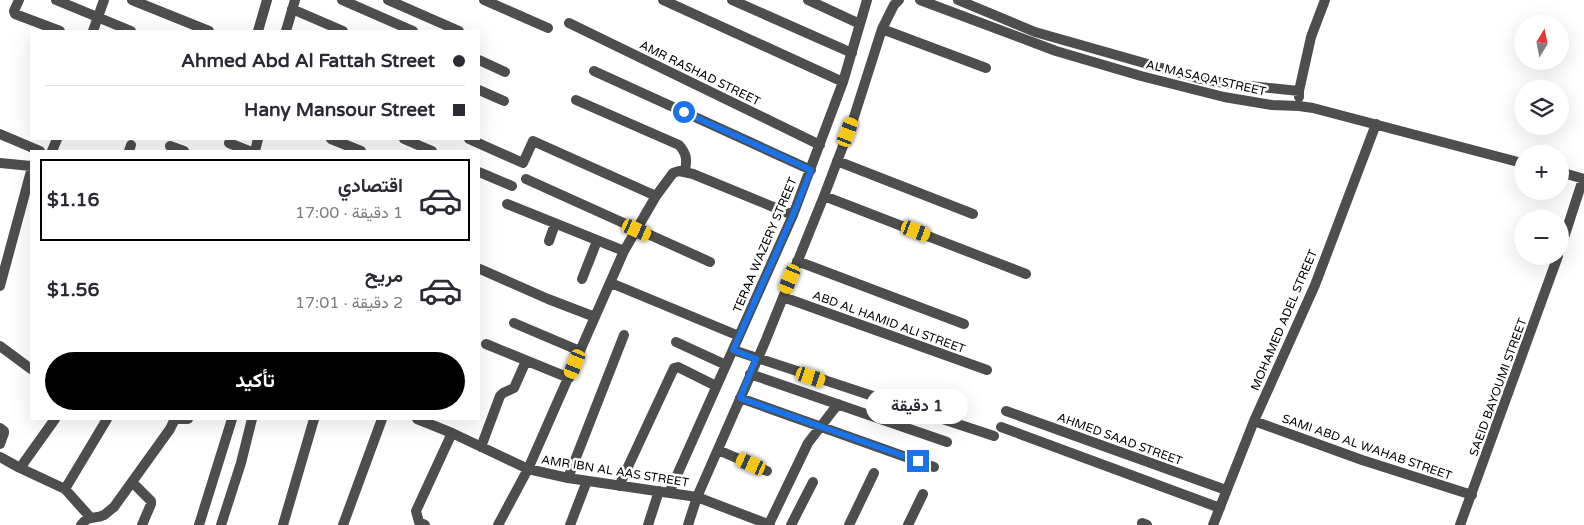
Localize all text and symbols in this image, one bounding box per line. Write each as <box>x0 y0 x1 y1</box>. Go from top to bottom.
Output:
north arrow <box>1514 15 1569 70</box>
map controls <box>1514 15 1569 265</box>
street label: AMR RASHAD STREET <box>637 38 763 109</box>
text: Ahmed Abd Al Fattah Street <box>181 50 435 72</box>
street label: AL MASAQA STREET <box>1145 57 1268 99</box>
button: layers <box>1514 80 1569 135</box>
text: Hany Mansour Street <box>244 99 435 121</box>
route start <box>673 101 695 123</box>
car <box>835 115 860 149</box>
button: + <box>1514 145 1569 200</box>
text: اقتصادي <box>338 175 403 197</box>
street label: TERAA WAZERY STREET <box>730 175 800 315</box>
icon: car <box>418 178 463 223</box>
text: $1.16 <box>47 189 99 211</box>
text: 1 دقيقة · 17:00 <box>295 203 403 223</box>
button: − <box>1514 210 1569 265</box>
car <box>620 217 653 243</box>
car <box>899 219 932 243</box>
street label: MOHAMED ADEL STREET <box>1248 247 1320 393</box>
car <box>777 262 802 296</box>
text: مريح <box>365 265 403 287</box>
icon: car <box>418 268 463 313</box>
text: $1.56 <box>47 279 99 301</box>
street label: ABD AL HAMID ALI STREET <box>811 288 968 356</box>
text: 2 دقيقة · 17:01 <box>295 293 403 313</box>
street label: SAEID BAYOUMI STREET <box>1466 315 1530 458</box>
car <box>562 347 587 381</box>
button: تأكيد <box>45 352 465 410</box>
car <box>794 365 827 389</box>
callout: 1 دقيقة <box>867 388 969 424</box>
text: 1 دقيقة <box>891 396 943 416</box>
street label: AHMED SAAD STREET <box>1056 410 1185 468</box>
street label: SAMI ABD AL WAHAB STREET <box>1280 411 1454 483</box>
route end <box>907 450 929 472</box>
car <box>734 451 767 477</box>
street label: AMR IBN AL AAS STREET <box>540 452 690 490</box>

